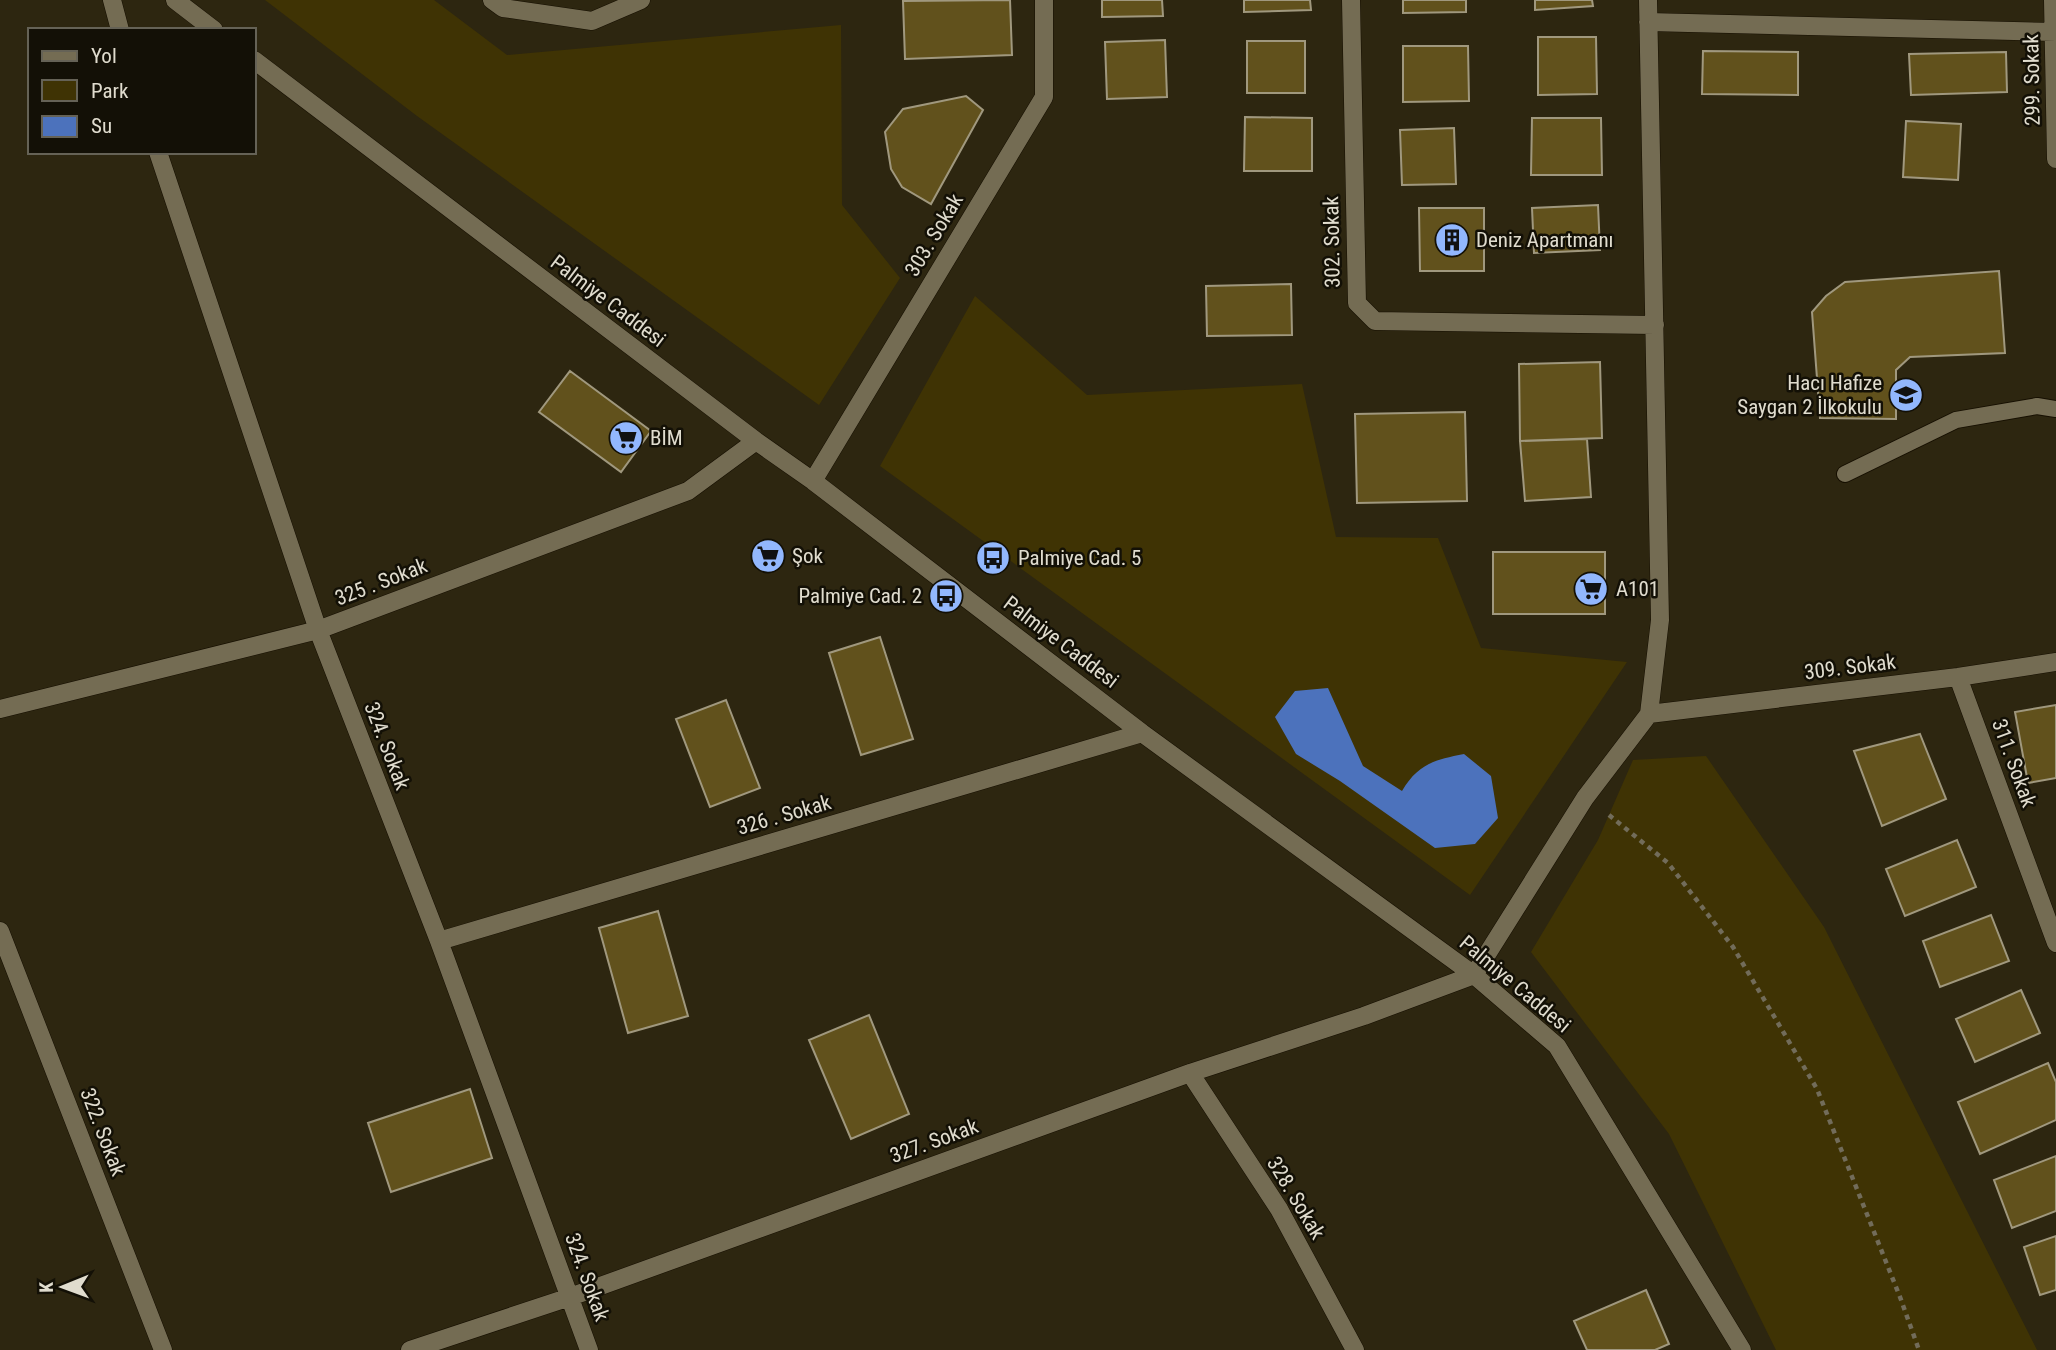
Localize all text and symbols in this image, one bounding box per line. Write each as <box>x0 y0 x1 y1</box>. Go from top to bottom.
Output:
legend <box>28 28 256 154</box>
street label: 299. Sokak <box>2019 33 2045 126</box>
text: Yol <box>91 44 117 68</box>
text: Park <box>91 79 129 103</box>
text: Su <box>91 114 112 138</box>
street label: 303. Sokak <box>900 189 968 281</box>
street label: 302. Sokak <box>1319 195 1345 288</box>
building icon: Deniz Apartmanı <box>1433 221 1471 259</box>
place label: Deniz Apartmanı <box>1476 228 1614 252</box>
street label: Palmiye Caddesi <box>546 250 670 352</box>
place label: Hacı Hafize Saygan 2 İlkokulu <box>1737 371 1882 419</box>
school or university icon: Hacı Hafize Saygan 2 İlkokulu <box>1887 376 1925 414</box>
supermarket icon: BİM <box>607 419 645 457</box>
place label: BİM <box>650 426 683 450</box>
supermarket icon: Şok <box>749 537 787 575</box>
bus stop icon: Palmiye Cad. 5 <box>974 539 1012 577</box>
place label: Şok <box>792 544 823 568</box>
place label: Palmiye Cad. 5 <box>1018 546 1141 570</box>
street label: 325 . Sokak <box>332 553 431 611</box>
supermarket icon: A101 <box>1572 570 1610 608</box>
bus stop icon: Palmiye Cad. 2 <box>927 577 965 615</box>
place label: A101 <box>1616 577 1659 601</box>
place label: Palmiye Cad. 2 <box>799 584 922 608</box>
street label: Palmiye Caddesi <box>999 591 1123 693</box>
street label: 309. Sokak <box>1803 649 1898 685</box>
street label: 324. Sokak <box>359 699 415 794</box>
street label: 311. Sokak <box>1987 716 2041 811</box>
street label: 326 . Sokak <box>734 790 834 840</box>
street label: Palmiye Caddesi <box>1455 931 1575 1037</box>
street label: 322. Sokak <box>75 1085 131 1180</box>
street label: 327. Sokak <box>887 1114 982 1168</box>
street label: 328. Sokak <box>1262 1152 1330 1244</box>
street label: 324. Sokak <box>560 1230 614 1325</box>
north arrow <box>28 1252 98 1322</box>
text: K <box>35 1281 58 1293</box>

